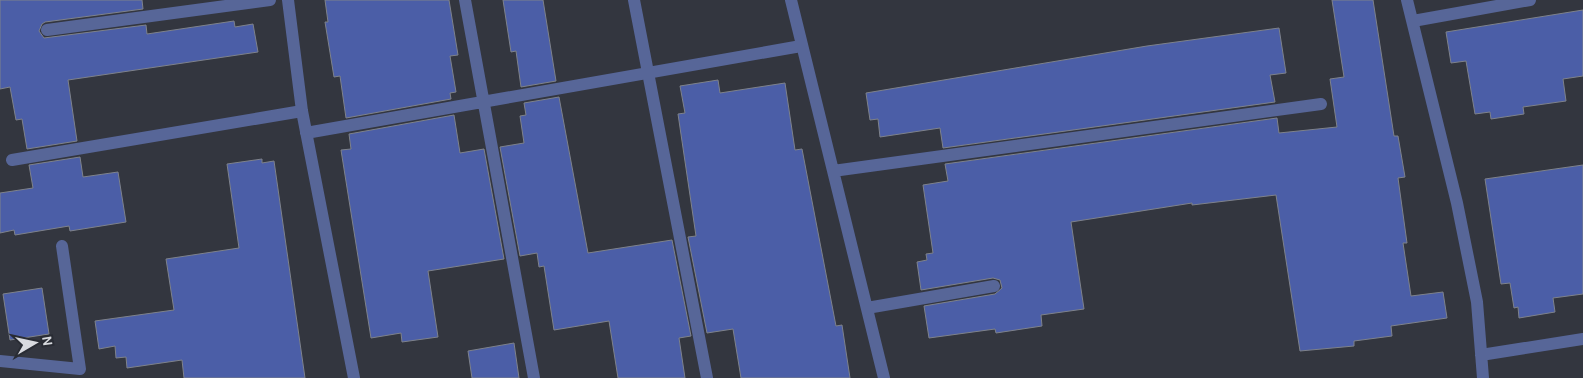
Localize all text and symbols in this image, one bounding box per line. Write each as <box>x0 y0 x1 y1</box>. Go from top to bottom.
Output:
north arrow <box>10 318 60 368</box>
text: N <box>38 335 57 347</box>

